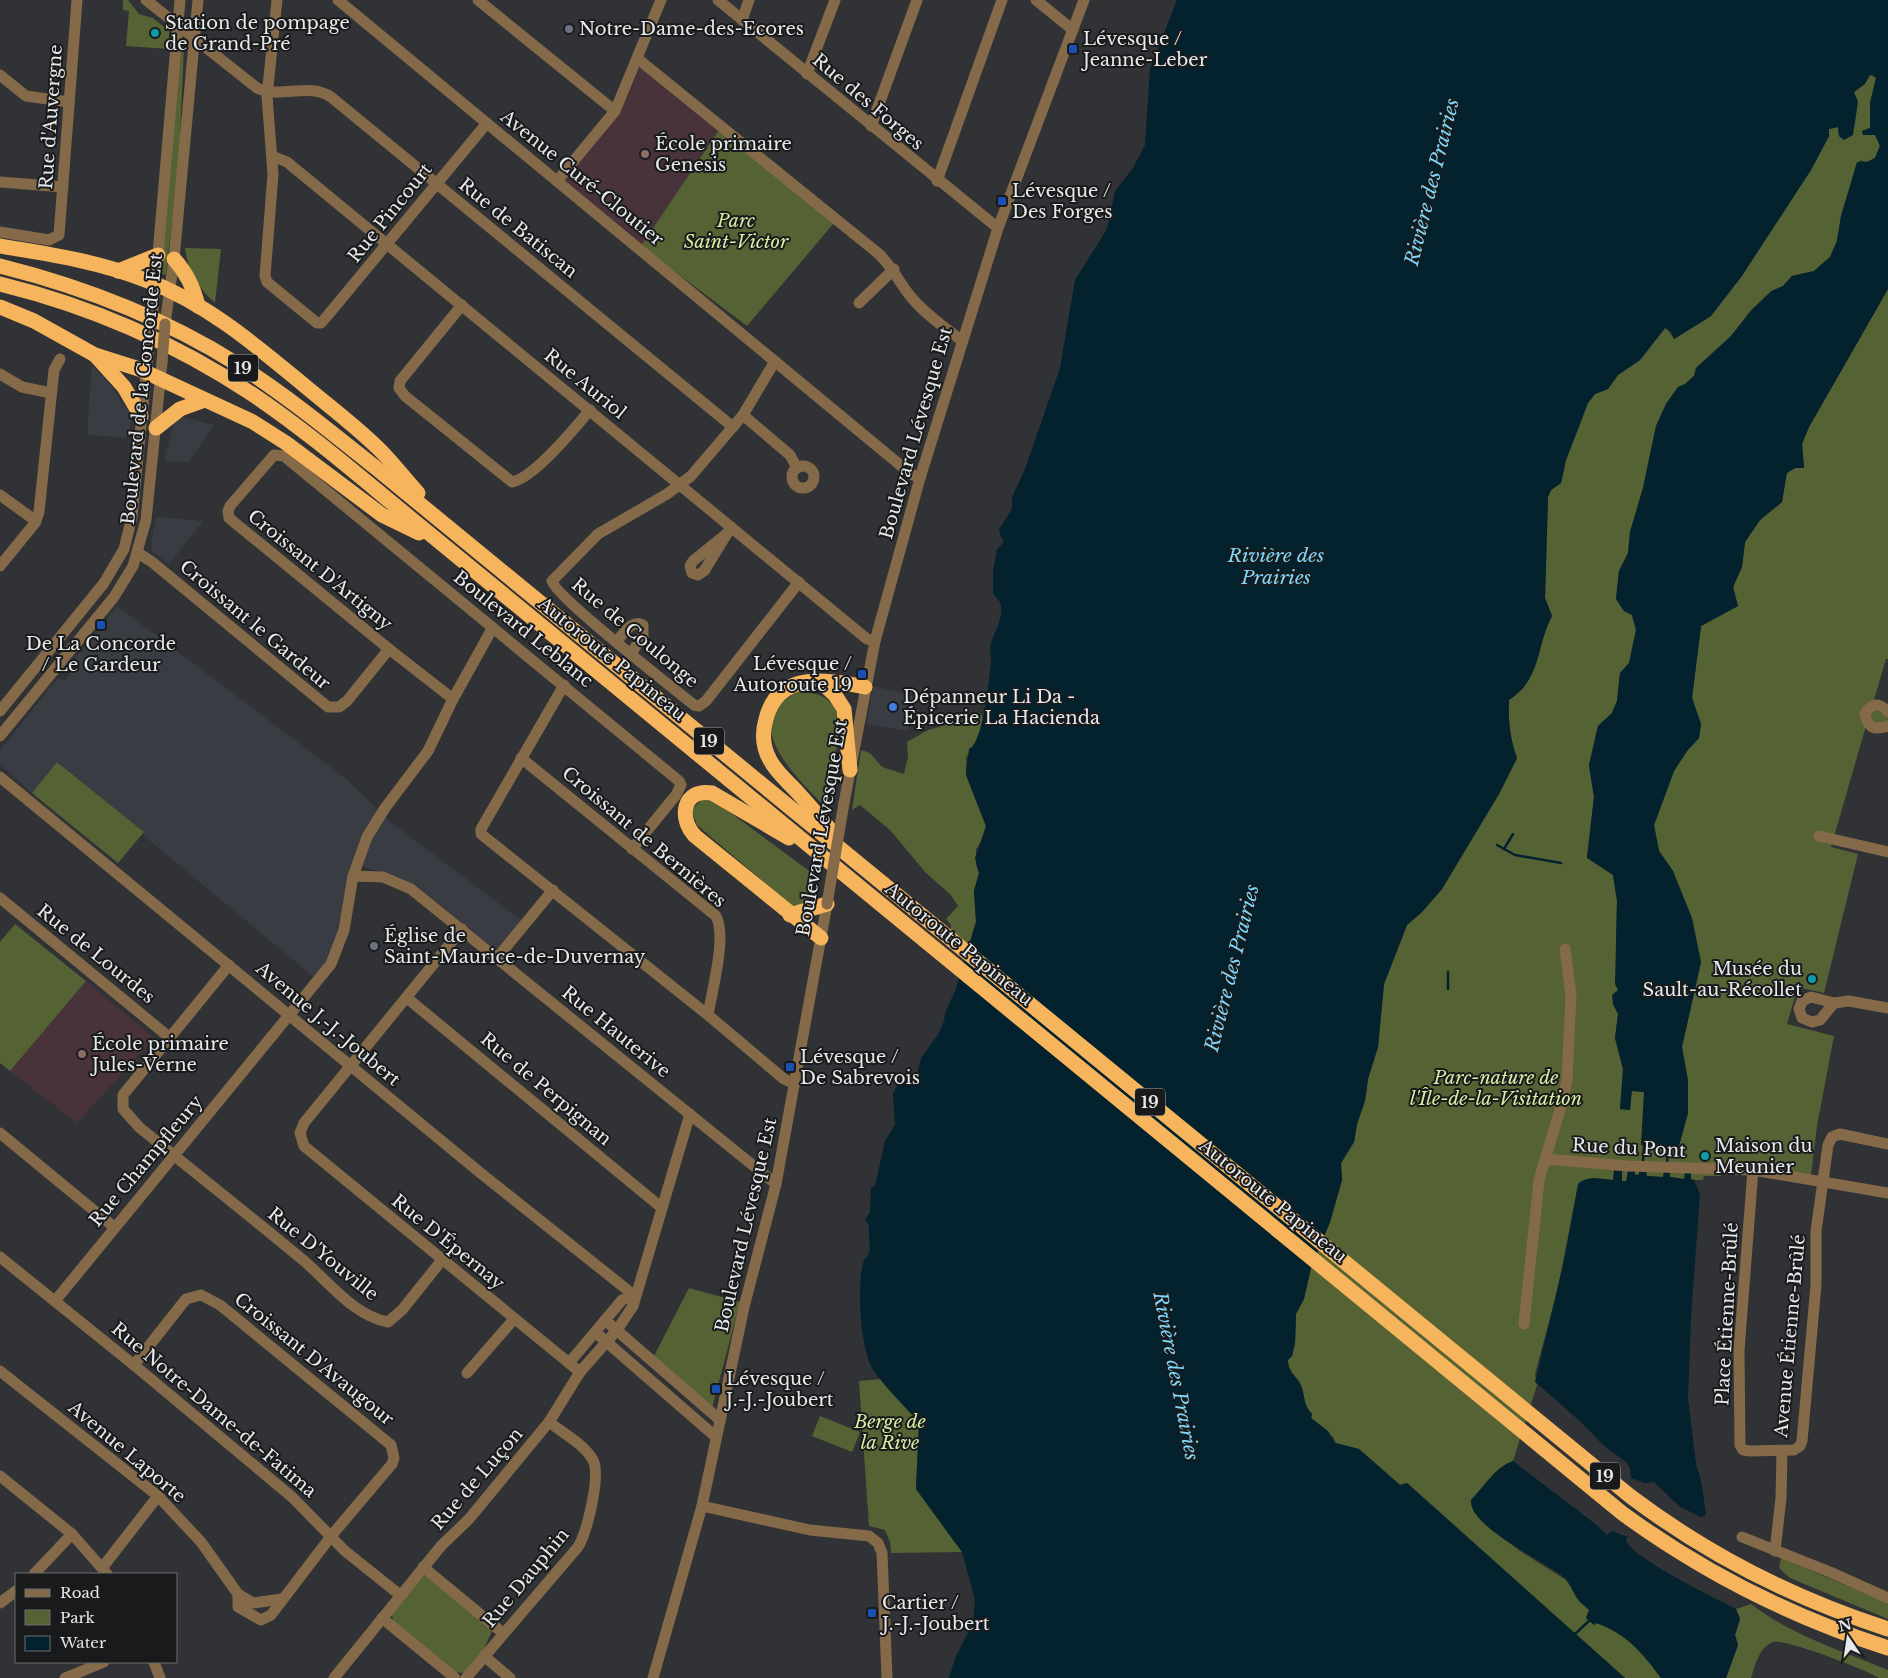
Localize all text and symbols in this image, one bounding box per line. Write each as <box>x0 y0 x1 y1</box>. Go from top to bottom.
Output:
place label: Station de pompage de Grand-Pré <box>165 12 350 55</box>
place label: Notre-Dame-des-Ecores <box>579 18 804 40</box>
marker: Notre-Dame-des-Ecores <box>563 23 575 35</box>
marker: Station de pompage de Grand-Pré <box>149 27 161 39</box>
place label: Lévesque / Jeanne-Leber <box>1081 28 1208 71</box>
marker: Lévesque / Jeanne-Leber <box>1067 43 1079 55</box>
street label: Rue d'Auvergne <box>35 44 67 190</box>
street label: Rue des Forges <box>808 49 928 155</box>
water label: Rivière des Prairies <box>1400 96 1464 269</box>
street label: Avenue Curé-Cloutier <box>495 105 668 251</box>
place label: École primaire Genesis <box>655 132 792 176</box>
marker: École primaire Genesis <box>639 148 651 160</box>
street label: Rue Pincourt <box>343 159 437 267</box>
street label: Rue de Batiscan <box>454 173 582 283</box>
place label: Lévesque / Des Forges <box>1012 180 1112 223</box>
marker: Lévesque / Des Forges <box>996 195 1008 207</box>
park label: Parc Saint-Victor <box>684 210 789 253</box>
street label: Boulevard de la Concorde Est <box>117 252 167 526</box>
street label: Boulevard Lévesque Est <box>875 324 957 542</box>
street label: Rue Auriol <box>540 344 631 424</box>
road number: 19 <box>228 354 258 382</box>
street label: Croissant D'Artigny <box>243 505 397 635</box>
water label: Rivière des Prairies <box>1227 544 1324 589</box>
street label: Croissant le Gardeur <box>175 556 335 695</box>
street label: Boulevard Leblanc <box>449 566 597 692</box>
street label: Rue de Coulonge <box>567 574 703 692</box>
street label: Autoroute Papineau <box>533 592 690 725</box>
marker: De La Concorde / Le Gardeur <box>95 619 107 631</box>
place label: De La Concorde / Le Gardeur <box>26 633 176 676</box>
place label: Lévesque / Autoroute 19 <box>733 653 852 696</box>
marker: Lévesque / Autoroute 19 <box>856 668 868 680</box>
place label: Dépanneur Li Da - Épicerie La Hacienda <box>903 686 1100 729</box>
marker: Dépanneur Li Da - Épicerie La Hacienda <box>887 701 899 713</box>
street label: Boulevard Lévesque Est <box>792 718 852 938</box>
road number: 19 <box>694 728 724 754</box>
street label: Croissant de Bernières <box>557 762 731 912</box>
street label: Autoroute Papineau <box>880 877 1037 1010</box>
water label: Rivière des Prairies <box>1200 882 1264 1055</box>
street label: Rue de Lourdes <box>33 900 159 1008</box>
place label: Église de Saint-Maurice-de-Duvernay <box>384 924 646 968</box>
marker: Église de Saint-Maurice-de-Duvernay <box>368 940 380 952</box>
street label: Avenue J.-J.-Joubert <box>251 957 405 1091</box>
place label: Musée du Sault-au-Récollet <box>1643 958 1802 1001</box>
marker: Musée du Sault-au-Récollet <box>1806 973 1818 985</box>
street label: Rue Hauterive <box>557 982 675 1082</box>
street label: Rue de Perpignan <box>476 1028 616 1150</box>
place label: École primaire Jules-Verne <box>90 1032 229 1076</box>
place label: Lévesque / De Sabrevois <box>800 1046 920 1089</box>
marker: École primaire Jules-Verne <box>76 1048 88 1060</box>
marker: Lévesque / De Sabrevois <box>784 1061 796 1073</box>
park label: Parc-nature de l'Île-de-la-Visitation <box>1410 1067 1582 1110</box>
road number: 19 <box>1135 1088 1165 1116</box>
street label: Rue Champfleury <box>85 1090 208 1231</box>
street label: Boulevard Lévesque Est <box>711 1115 781 1334</box>
street label: Autoroute Papineau <box>1194 1134 1351 1267</box>
street label: Rue du Pont <box>1572 1134 1687 1162</box>
place label: Maison du Meunier <box>1715 1135 1812 1178</box>
marker: Maison du Meunier <box>1699 1150 1711 1162</box>
street label: Rue D'Épernay <box>387 1189 510 1295</box>
street label: Rue D'Youville <box>263 1203 383 1305</box>
street label: Place Étienne-Brûlé <box>1710 1222 1743 1406</box>
street label: Avenue Étienne-Brûlé <box>1769 1233 1810 1440</box>
street label: Croissant D'Avaugour <box>230 1288 398 1430</box>
water label: Rivière des Prairies <box>1148 1289 1204 1462</box>
street label: Rue Notre-Dame-de-Fatima <box>107 1318 321 1502</box>
place label: Lévesque / J.-J.-Joubert <box>724 1368 834 1411</box>
marker: Lévesque / J.-J.-Joubert <box>710 1383 722 1395</box>
street label: Avenue Laporte <box>63 1396 190 1508</box>
park label: Berge de la Rive <box>853 1411 926 1454</box>
street label: Rue de Luçon <box>427 1423 527 1535</box>
road number: 19 <box>1590 1462 1620 1490</box>
street label: Rue Dauphin <box>478 1524 574 1632</box>
legend <box>15 1573 178 1663</box>
text: Road <box>60 1583 100 1602</box>
place label: Cartier / J.-J.-Joubert <box>880 1592 990 1635</box>
marker: Cartier / J.-J.-Joubert <box>866 1607 878 1619</box>
text: Park <box>60 1608 96 1627</box>
north arrow <box>1823 1613 1873 1663</box>
text: N <box>1837 1615 1854 1636</box>
text: Water <box>59 1633 107 1652</box>

